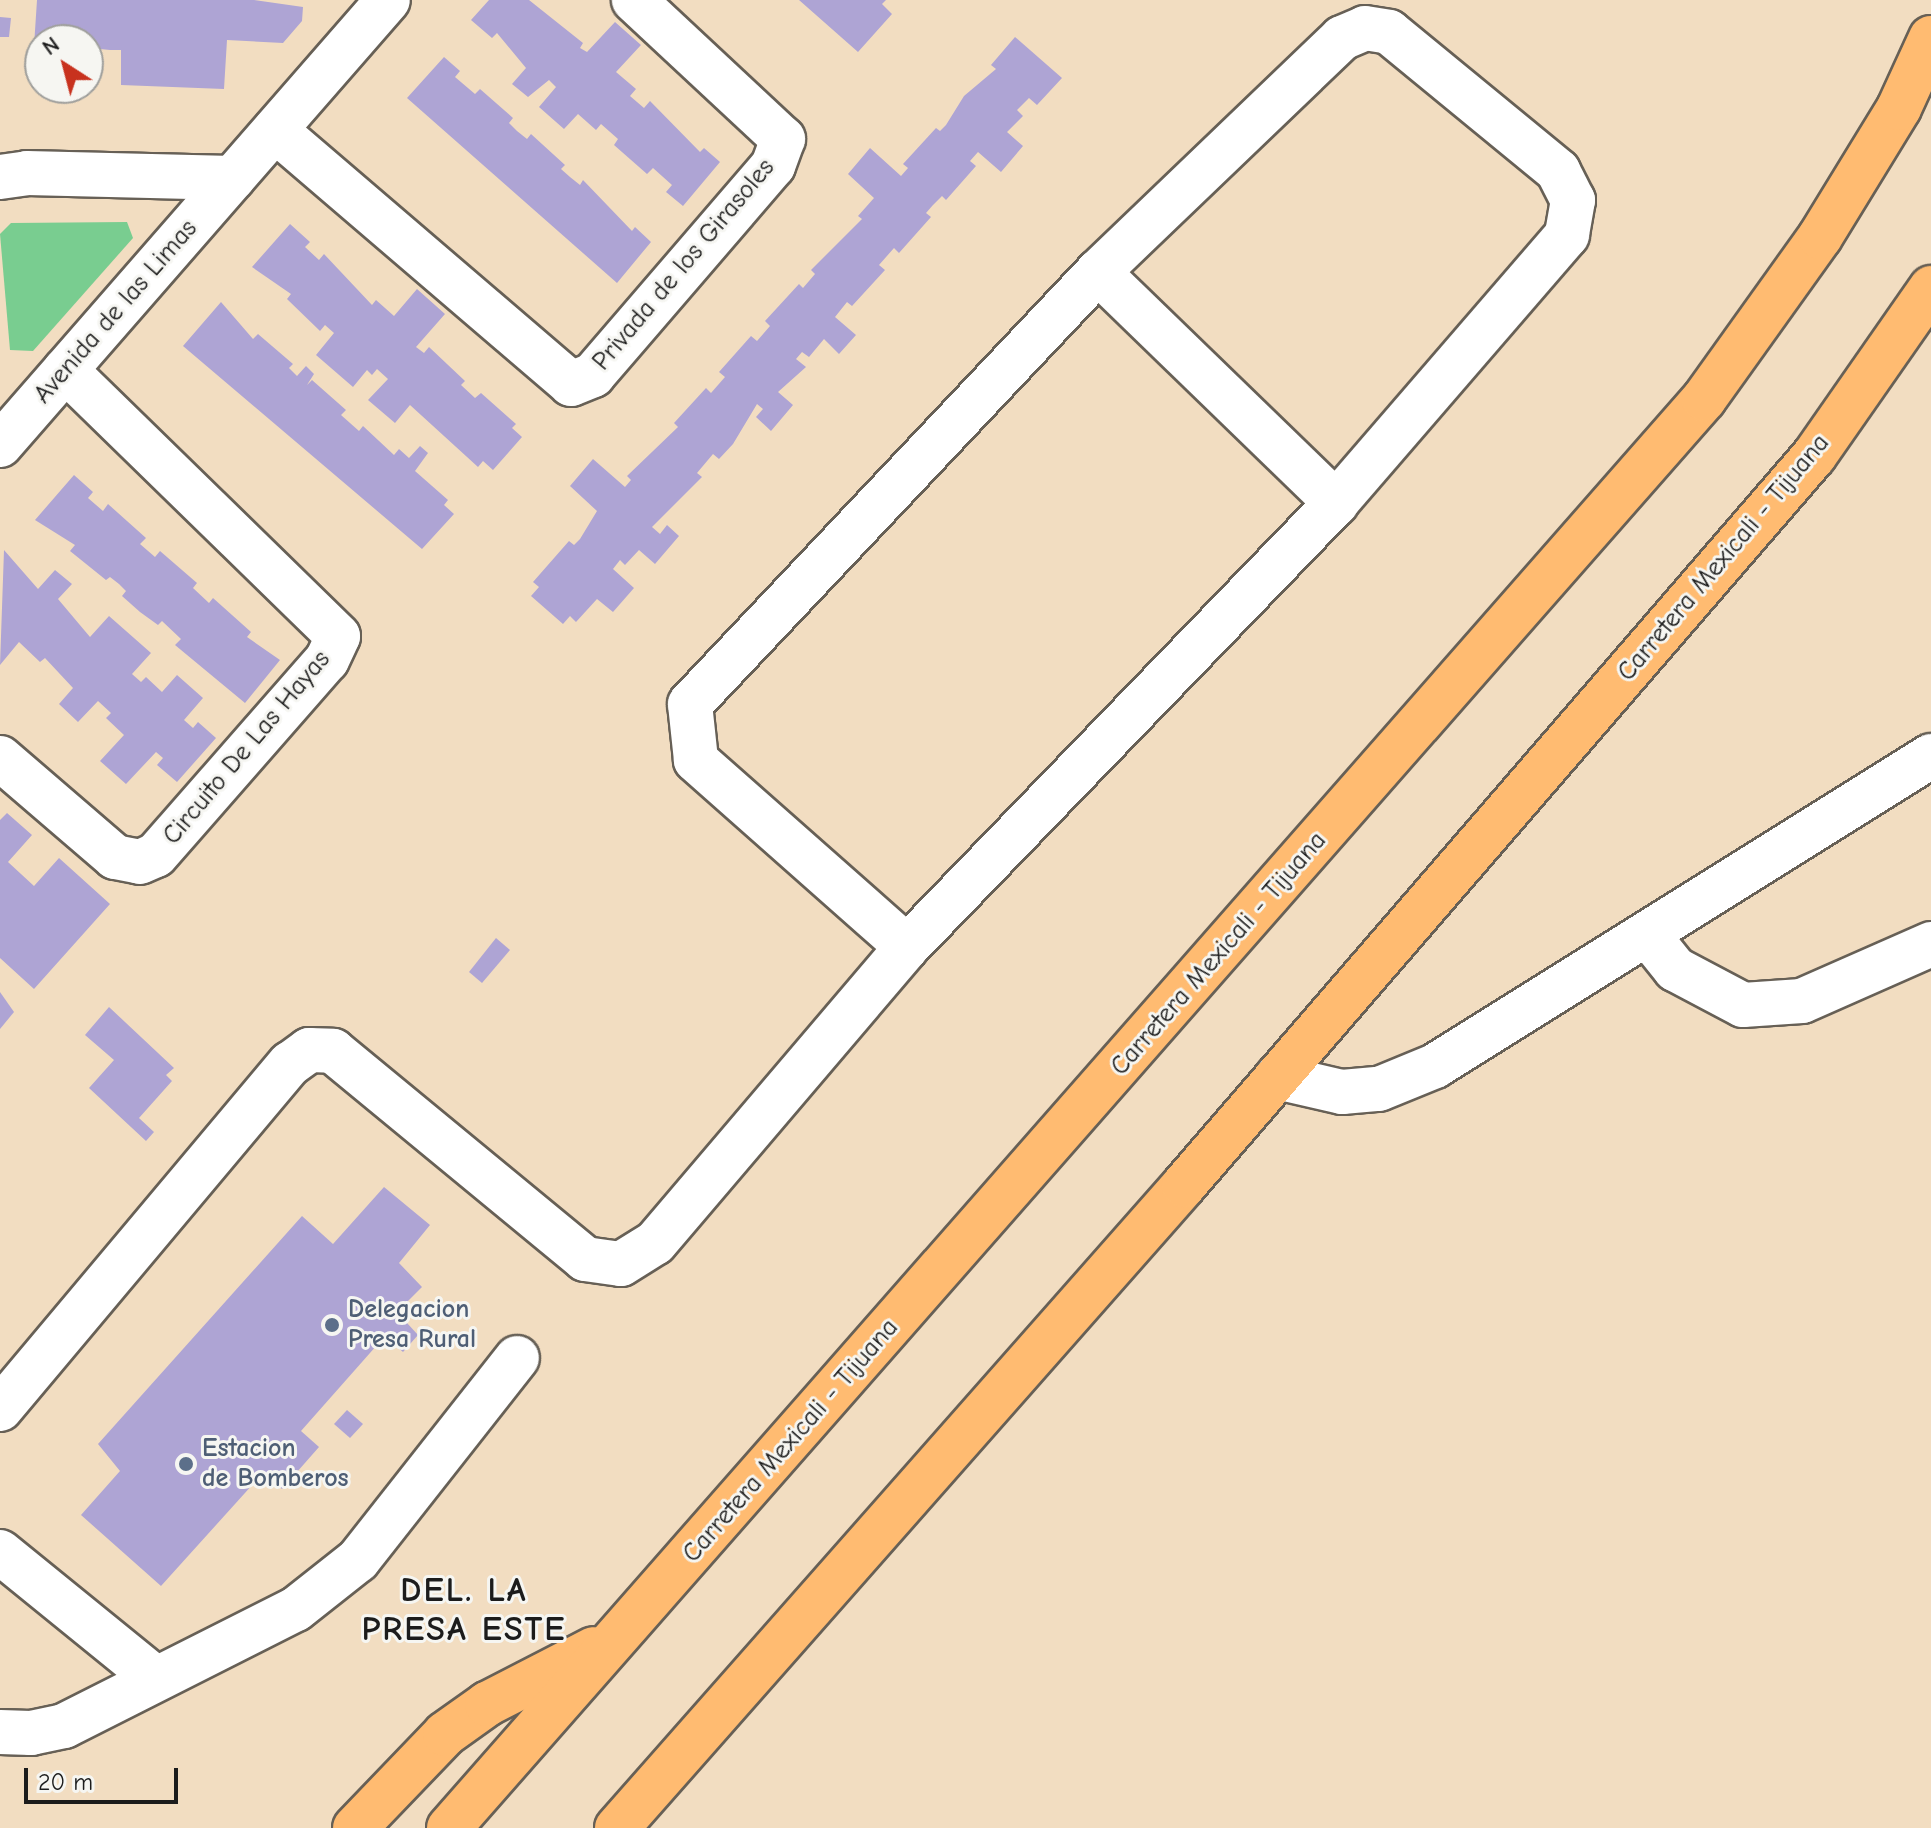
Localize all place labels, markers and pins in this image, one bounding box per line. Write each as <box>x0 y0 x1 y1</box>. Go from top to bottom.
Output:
place label: Delegacion Presa Rural <box>348 1294 476 1356</box>
marker: Delegacion Presa Rural <box>323 1316 341 1334</box>
place label: Estacion de Bomberos <box>202 1433 349 1494</box>
marker: Estacion de Bomberos <box>177 1455 195 1473</box>

